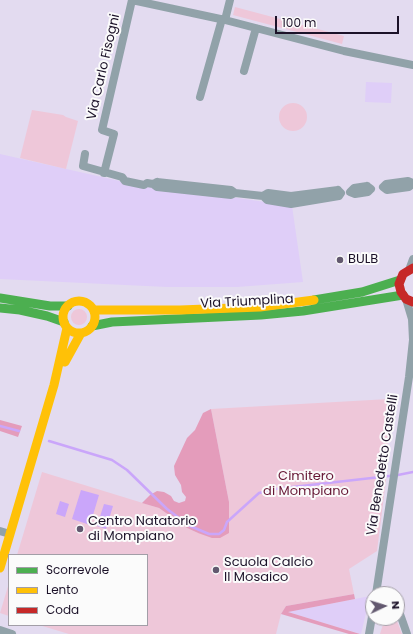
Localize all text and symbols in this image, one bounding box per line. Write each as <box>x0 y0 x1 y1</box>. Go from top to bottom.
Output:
scale bar <box>277 8 401 34</box>
street label: Via Carlo Fisogni <box>84 13 124 121</box>
text: 100 m <box>282 14 316 31</box>
place label: BULB <box>348 252 378 268</box>
marker: BULB <box>335 255 345 265</box>
street label: Via Triumplina <box>200 292 294 312</box>
street label: Via Benedetto Castelli <box>364 393 402 537</box>
park label: Cimitero di Mompiano <box>263 469 349 500</box>
place label: Centro Natatorio di Mompiano <box>88 514 197 545</box>
marker: Centro Natatorio di Mompiano <box>75 524 85 534</box>
legend <box>8 554 148 626</box>
place label: Scuola Calcio Il Mosaico <box>224 555 313 586</box>
text: Scorrevole <box>46 561 109 578</box>
marker: Scuola Calcio Il Mosaico <box>211 565 221 575</box>
text: Lento <box>46 581 78 598</box>
north arrow <box>365 586 405 626</box>
text: Coda <box>46 601 79 618</box>
text: N <box>388 601 404 610</box>

